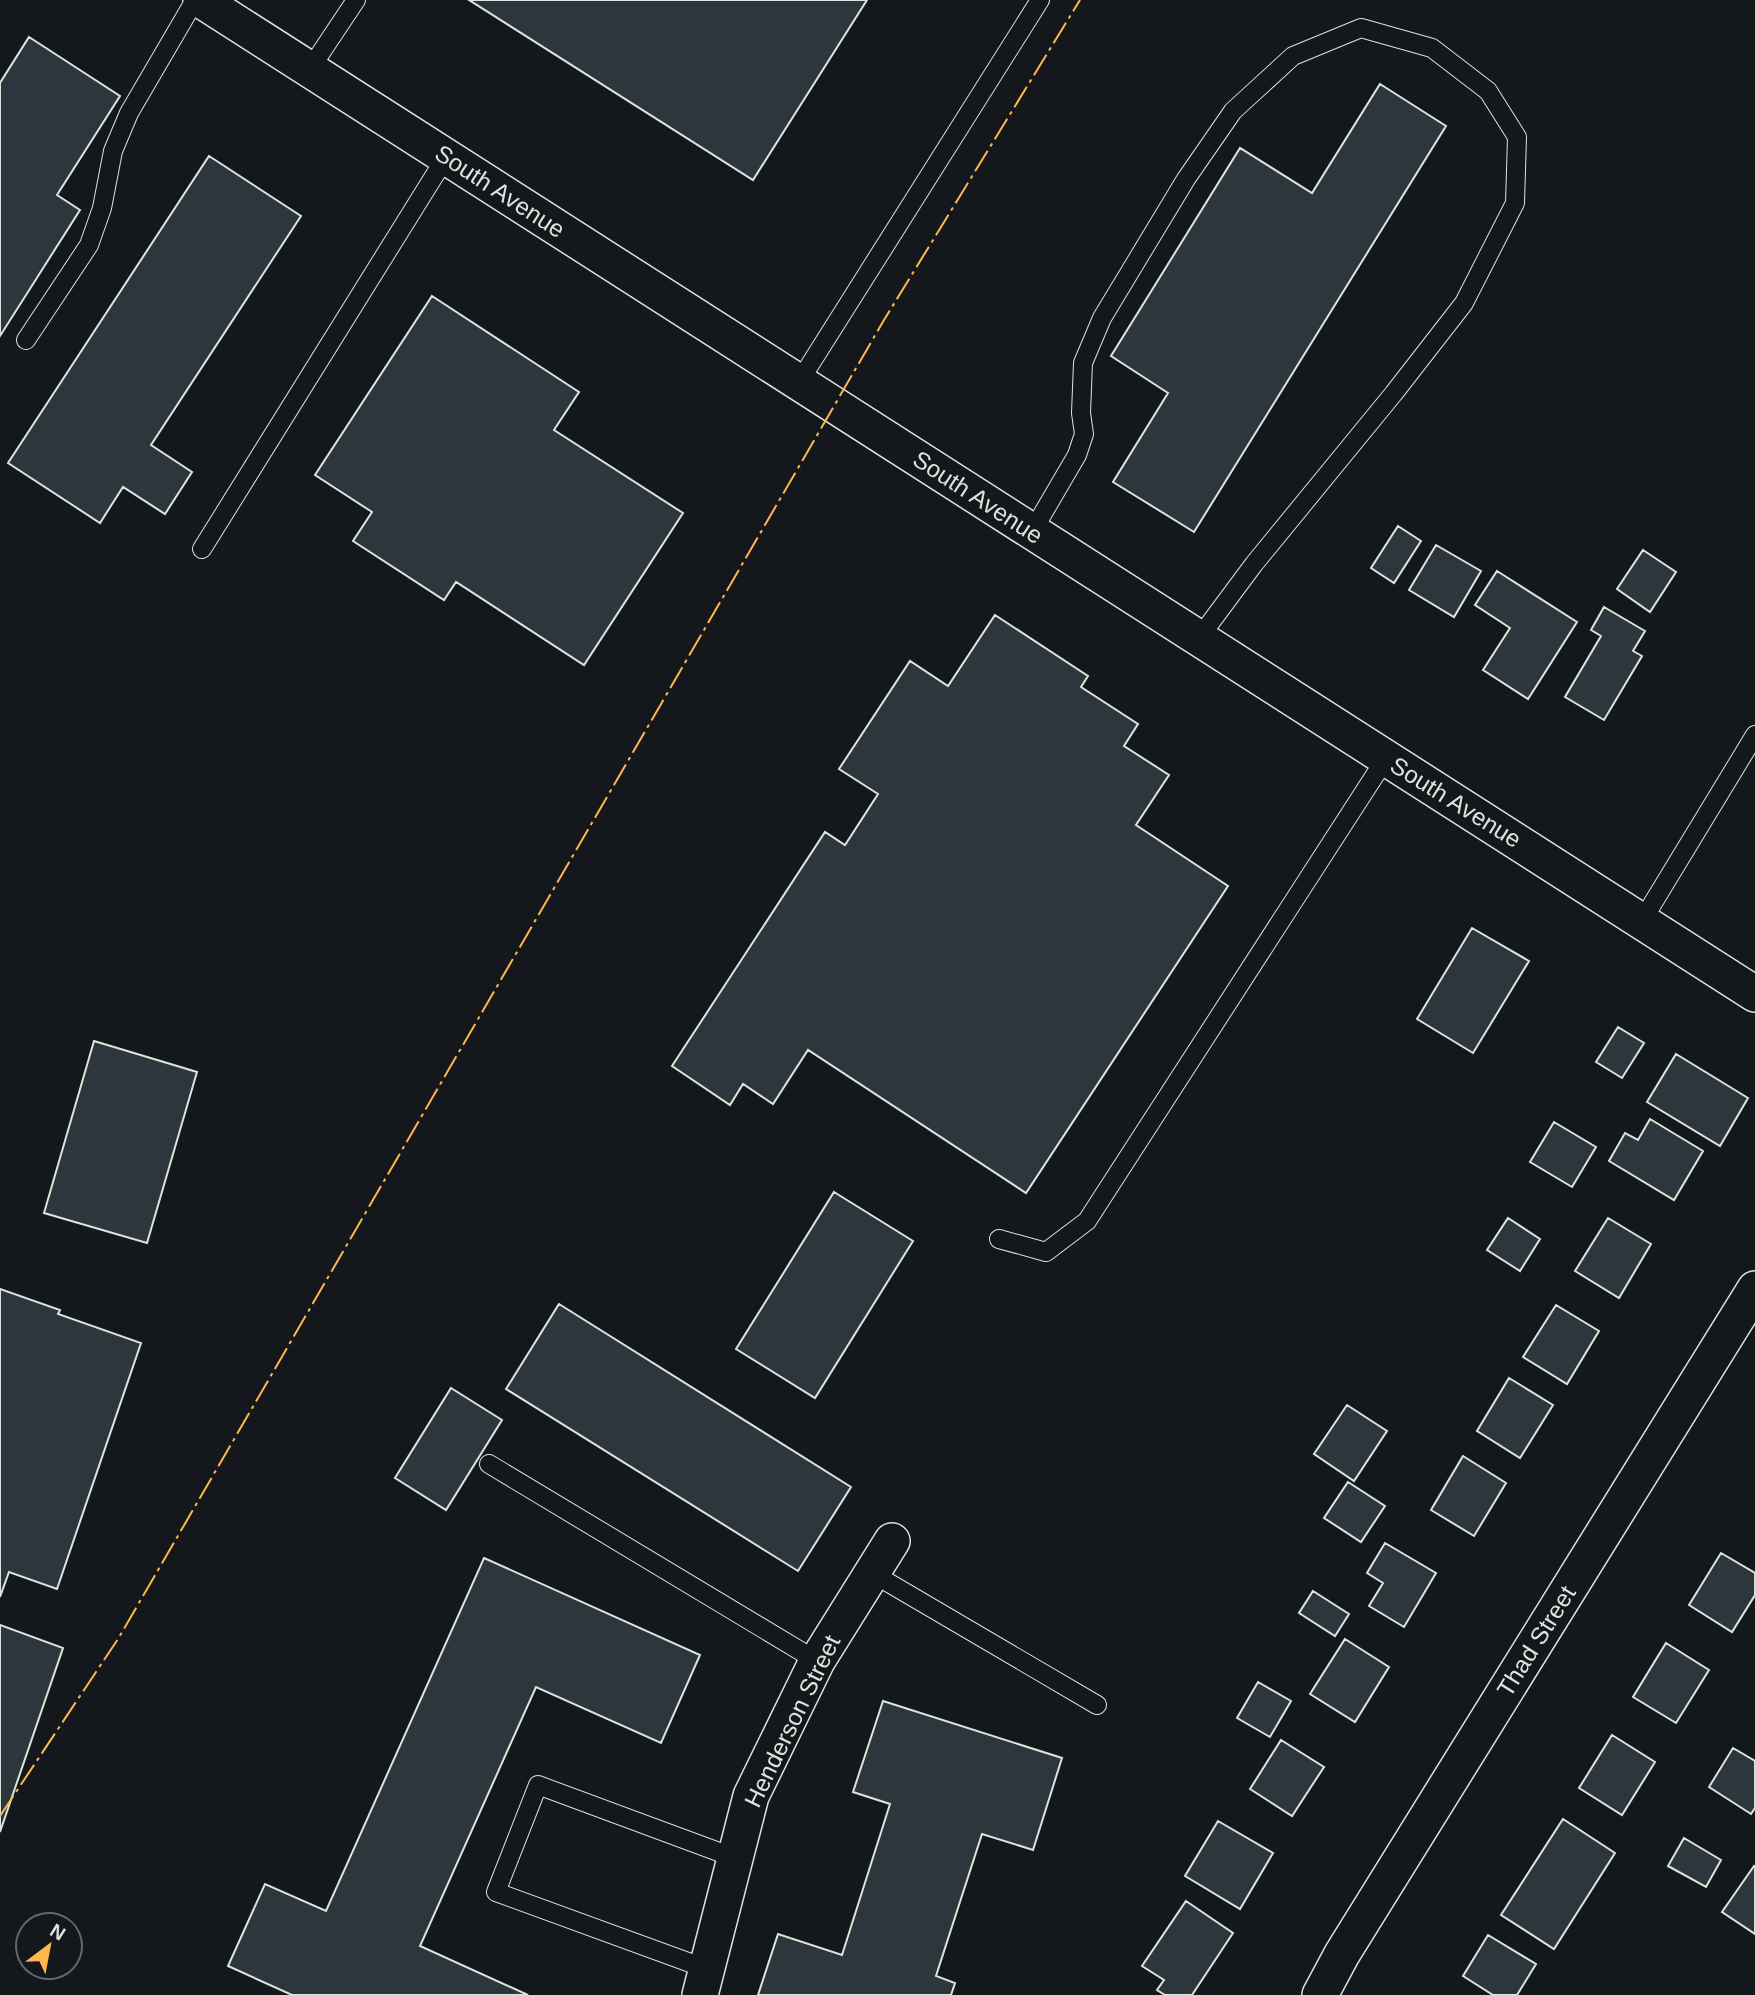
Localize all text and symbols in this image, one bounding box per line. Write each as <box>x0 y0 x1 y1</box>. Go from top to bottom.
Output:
street label: South Avenue <box>430 139 570 243</box>
street label: South Avenue <box>908 445 1048 549</box>
street label: South Avenue <box>1386 751 1526 853</box>
street label: Thad Street <box>1491 1580 1581 1701</box>
street label: Henderson Street <box>739 1630 846 1811</box>
north arrow <box>14 1911 84 1981</box>
text: N <box>46 1919 69 1945</box>

